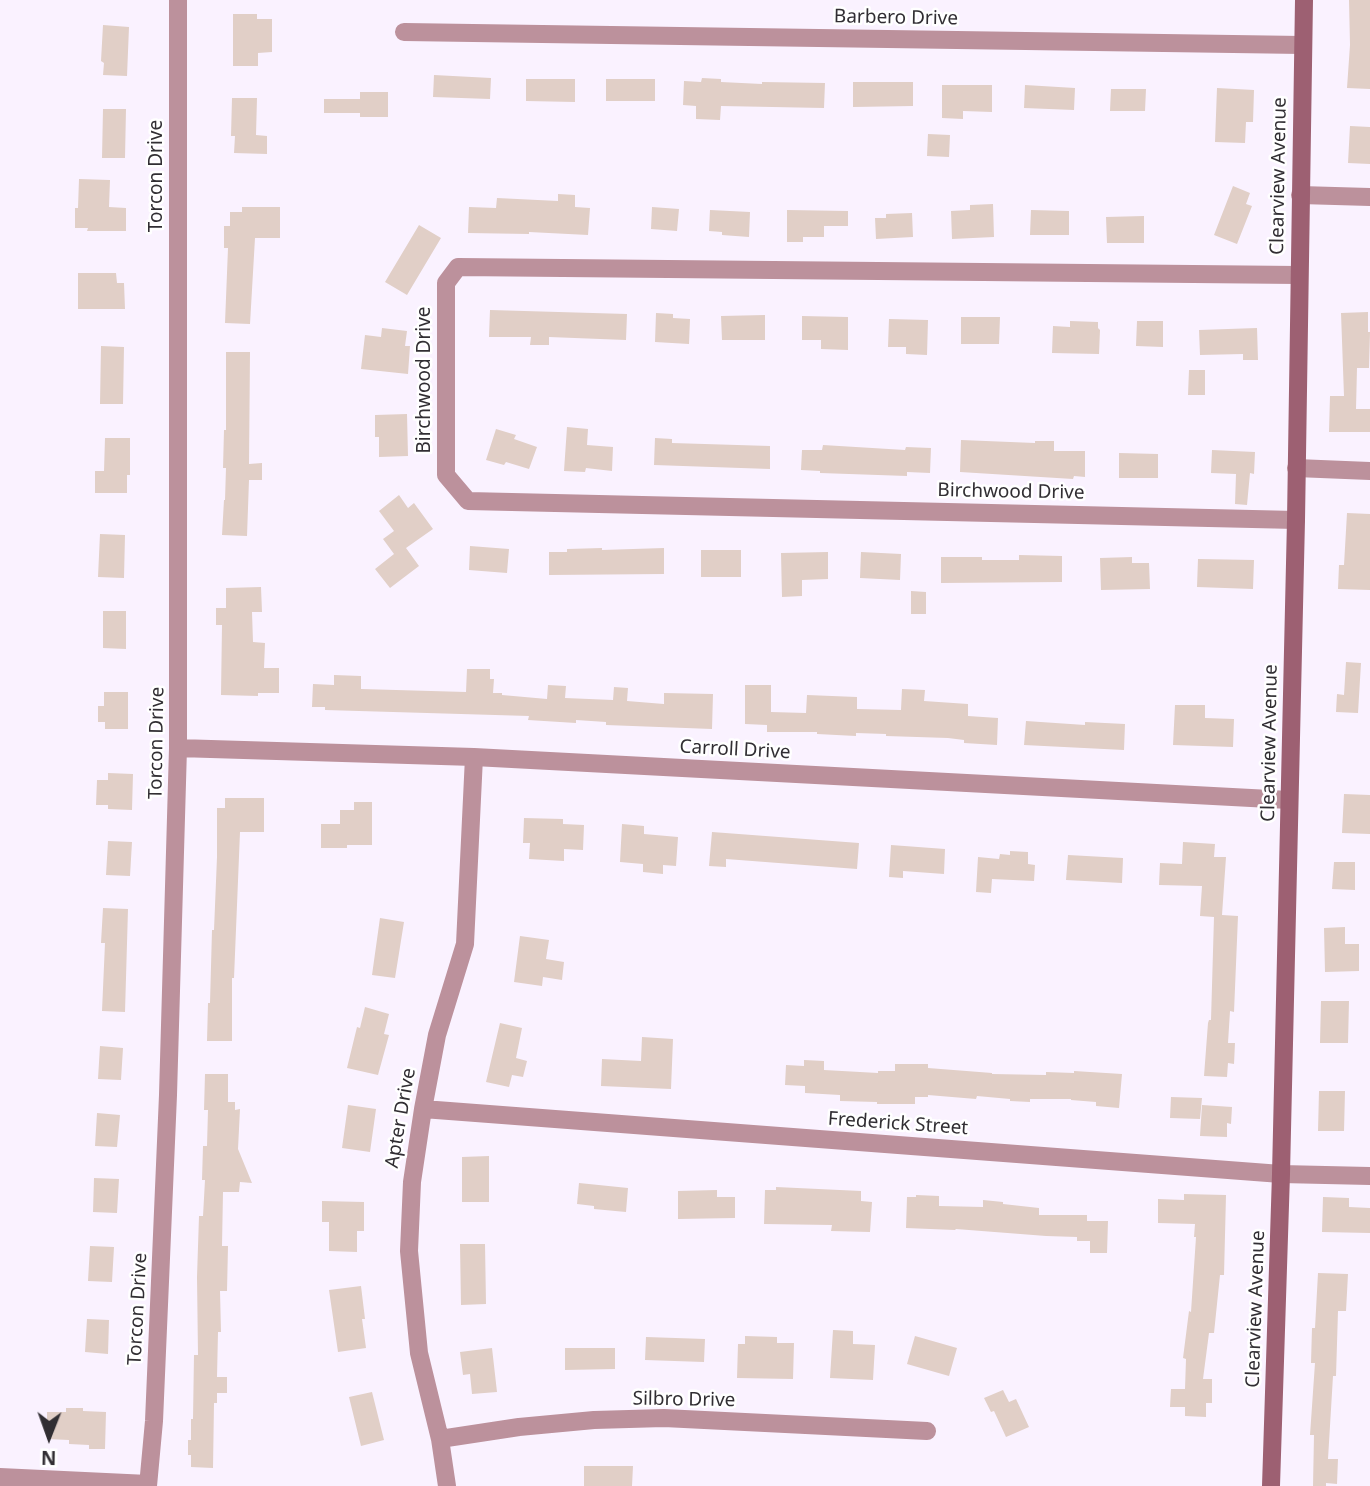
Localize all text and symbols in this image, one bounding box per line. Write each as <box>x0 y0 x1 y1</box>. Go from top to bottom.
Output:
street label: Barbero Drive <box>834 6 958 30</box>
street label: Clearview Avenue <box>1266 97 1292 255</box>
street label: Torcon Drive <box>146 120 168 232</box>
street label: Birchwood Drive <box>414 306 436 454</box>
street label: Birchwood Drive <box>937 479 1085 505</box>
street label: Clearview Avenue <box>1257 664 1283 822</box>
street label: Torcon Drive <box>145 687 169 799</box>
street label: Carroll Drive <box>679 736 791 764</box>
street label: Apter Drive <box>381 1066 421 1170</box>
street label: Frederick Street <box>827 1108 969 1140</box>
street label: Clearview Avenue <box>1242 1230 1270 1388</box>
street label: Torcon Drive <box>124 1252 152 1366</box>
street label: Silbro Drive <box>632 1388 736 1412</box>
north arrow <box>14 1402 84 1472</box>
text: N <box>41 1445 57 1471</box>

